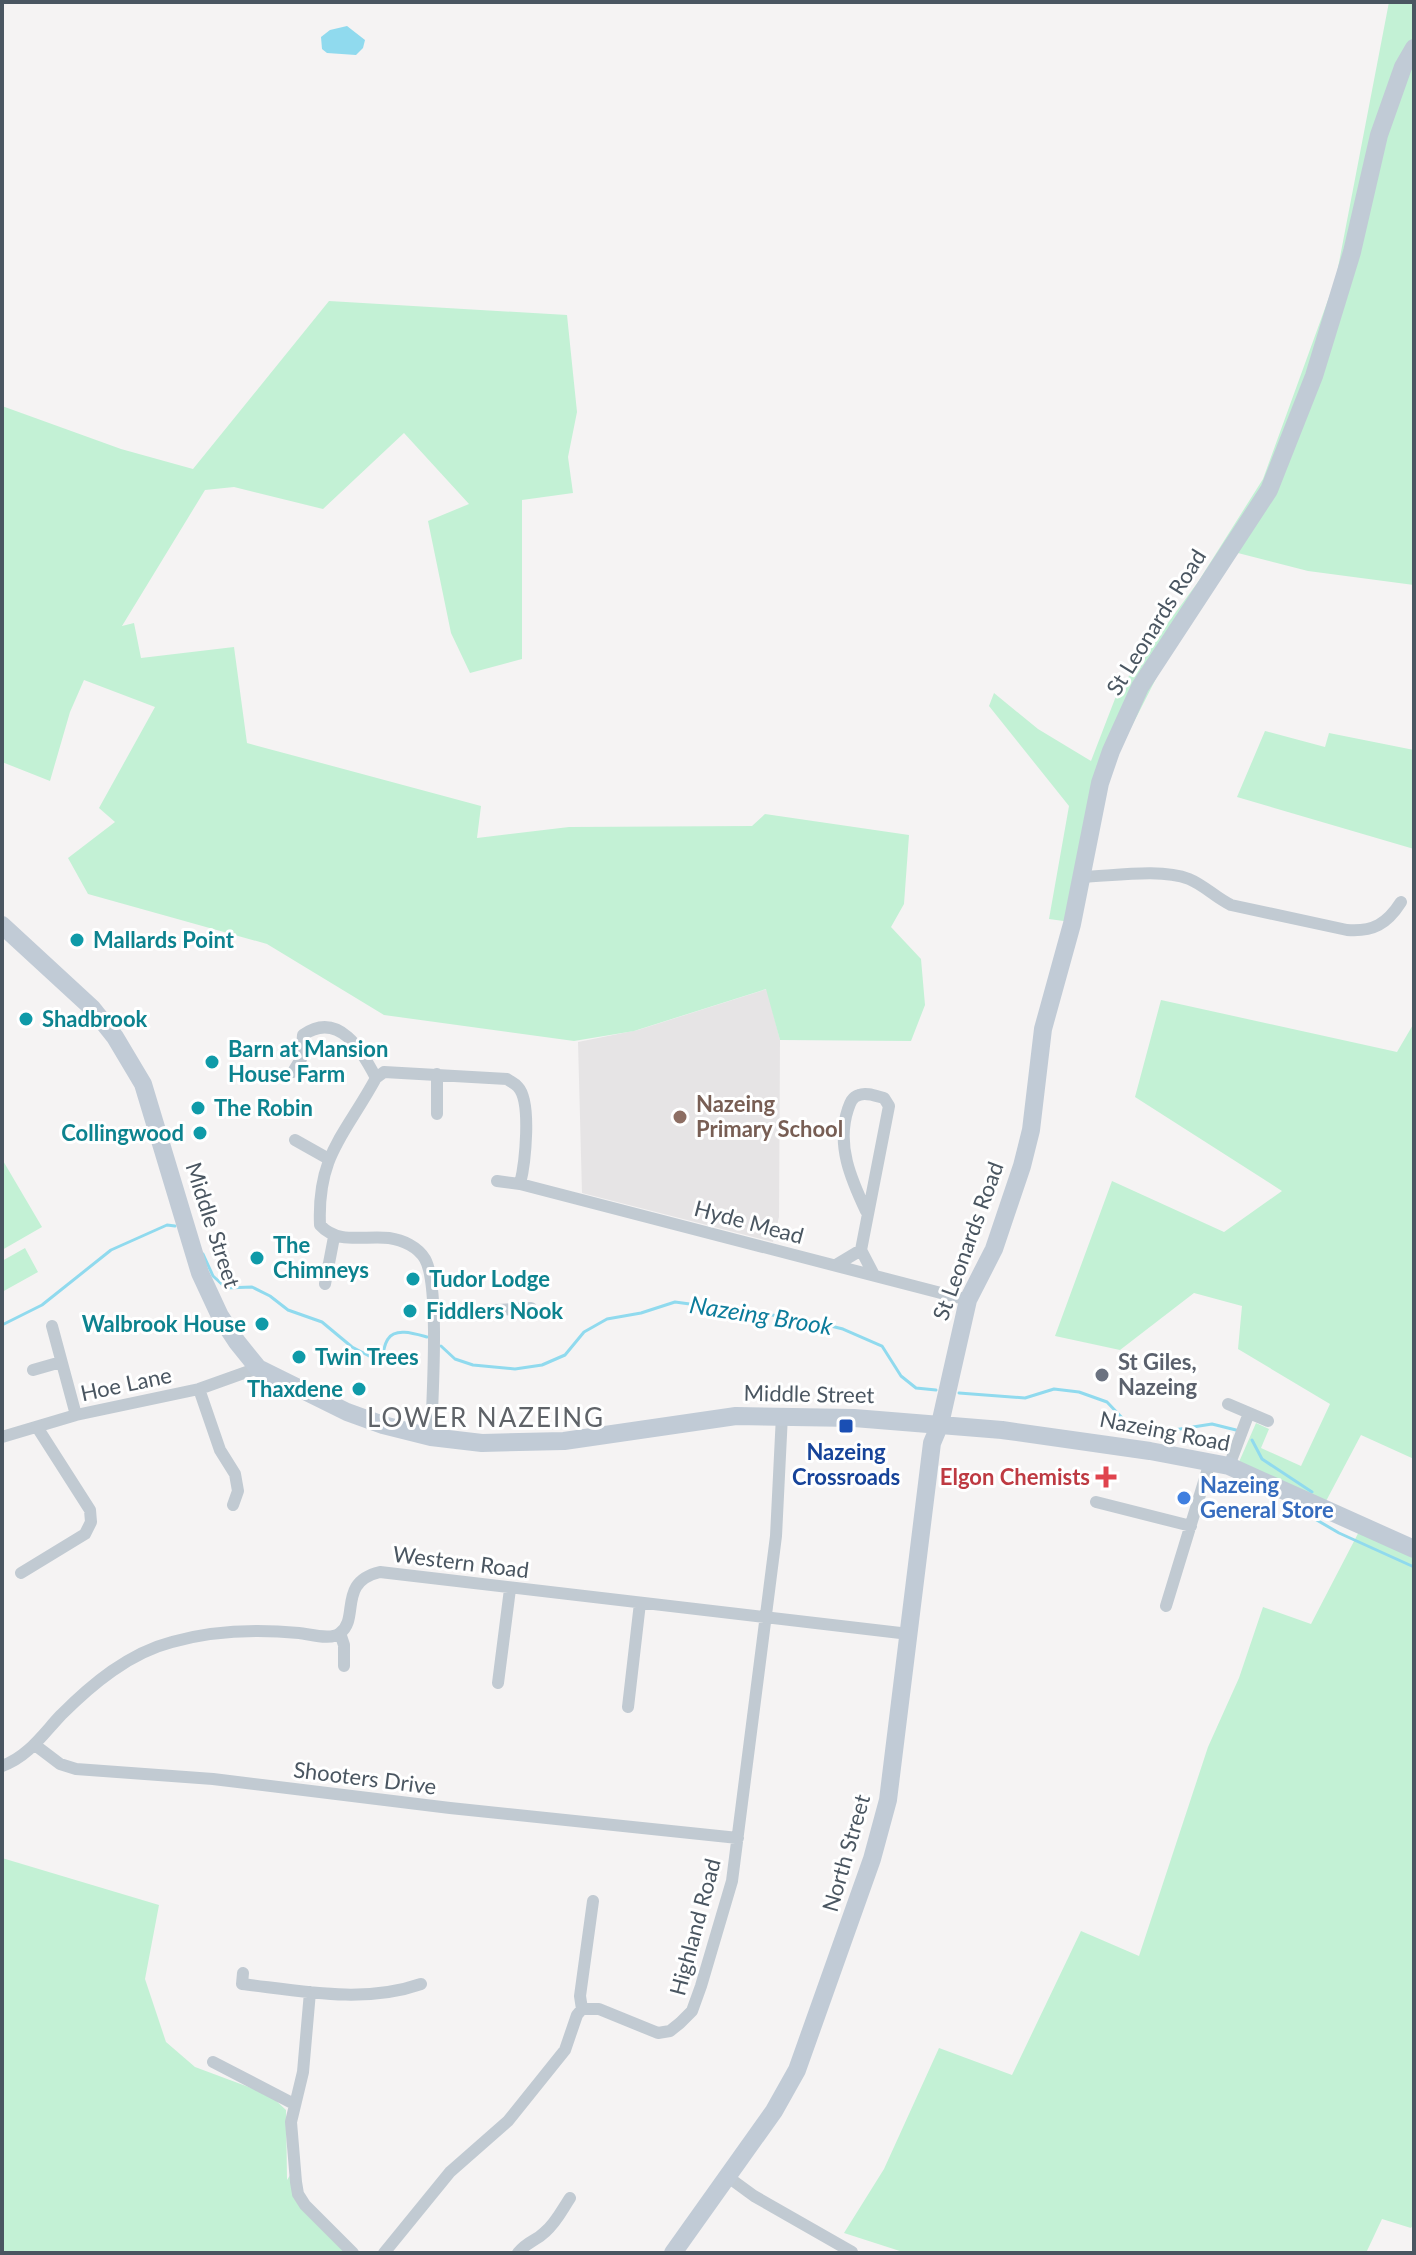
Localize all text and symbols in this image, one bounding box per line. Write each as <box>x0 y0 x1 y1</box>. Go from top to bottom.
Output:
street label: St Leonards Road <box>1100 544 1211 700</box>
place label: Mallards Point <box>93 926 235 953</box>
marker: Mallards Point <box>68 931 86 949</box>
place label: Shadbrook <box>42 1005 148 1032</box>
marker: Shadbrook <box>17 1010 35 1028</box>
place label: Barn at Mansion House Farm <box>228 1035 388 1087</box>
marker: Barn at Mansion House Farm <box>203 1053 221 1071</box>
place label: Nazeing Primary School <box>696 1090 843 1142</box>
place label: The Robin <box>214 1094 313 1121</box>
marker: The Robin <box>189 1099 207 1117</box>
marker: Nazeing Primary School <box>671 1108 689 1126</box>
place label: Collingwood <box>61 1119 184 1146</box>
marker: Collingwood <box>191 1124 209 1142</box>
street label: St Leonards Road <box>926 1158 1009 1324</box>
street label: Middle Street <box>180 1159 247 1291</box>
street label: Hyde Mead <box>691 1194 807 1249</box>
place label: The Chimneys <box>273 1231 369 1283</box>
marker: The Chimneys <box>248 1249 266 1267</box>
place label: Tudor Lodge <box>429 1265 550 1292</box>
marker: Tudor Lodge <box>404 1270 422 1288</box>
water label: Nazeing Brook <box>688 1289 835 1340</box>
place label: Fiddlers Nook <box>426 1297 563 1324</box>
marker: Fiddlers Nook <box>401 1302 419 1320</box>
place label: Walbrook House <box>82 1310 246 1337</box>
marker: Walbrook House <box>253 1315 271 1333</box>
place label: Twin Trees <box>315 1343 419 1370</box>
marker: Twin Trees <box>290 1348 308 1366</box>
place label: St Giles, Nazeing <box>1118 1348 1197 1400</box>
street label: Hoe Lane <box>78 1361 174 1406</box>
marker: St Giles, Nazeing <box>1093 1366 1111 1384</box>
place label: Thaxdene <box>247 1375 343 1402</box>
street label: Middle Street <box>744 1379 875 1408</box>
marker: Thaxdene <box>350 1380 368 1398</box>
district label: LOWER NAZEING <box>367 1401 605 1433</box>
street label: Nazeing Road <box>1098 1405 1233 1456</box>
marker: Nazeing Crossroads <box>837 1417 855 1435</box>
place label: Nazeing Crossroads <box>792 1438 900 1490</box>
place label: Elgon Chemists <box>940 1463 1090 1490</box>
marker: Elgon Chemists <box>1097 1468 1115 1486</box>
place label: Nazeing General Store <box>1200 1471 1334 1523</box>
marker: Nazeing General Store <box>1175 1489 1193 1507</box>
street label: Western Road <box>392 1540 531 1583</box>
street label: Shooters Drive <box>292 1755 438 1800</box>
street label: North Street <box>816 1791 875 1915</box>
street label: Highland Road <box>663 1855 726 1998</box>

